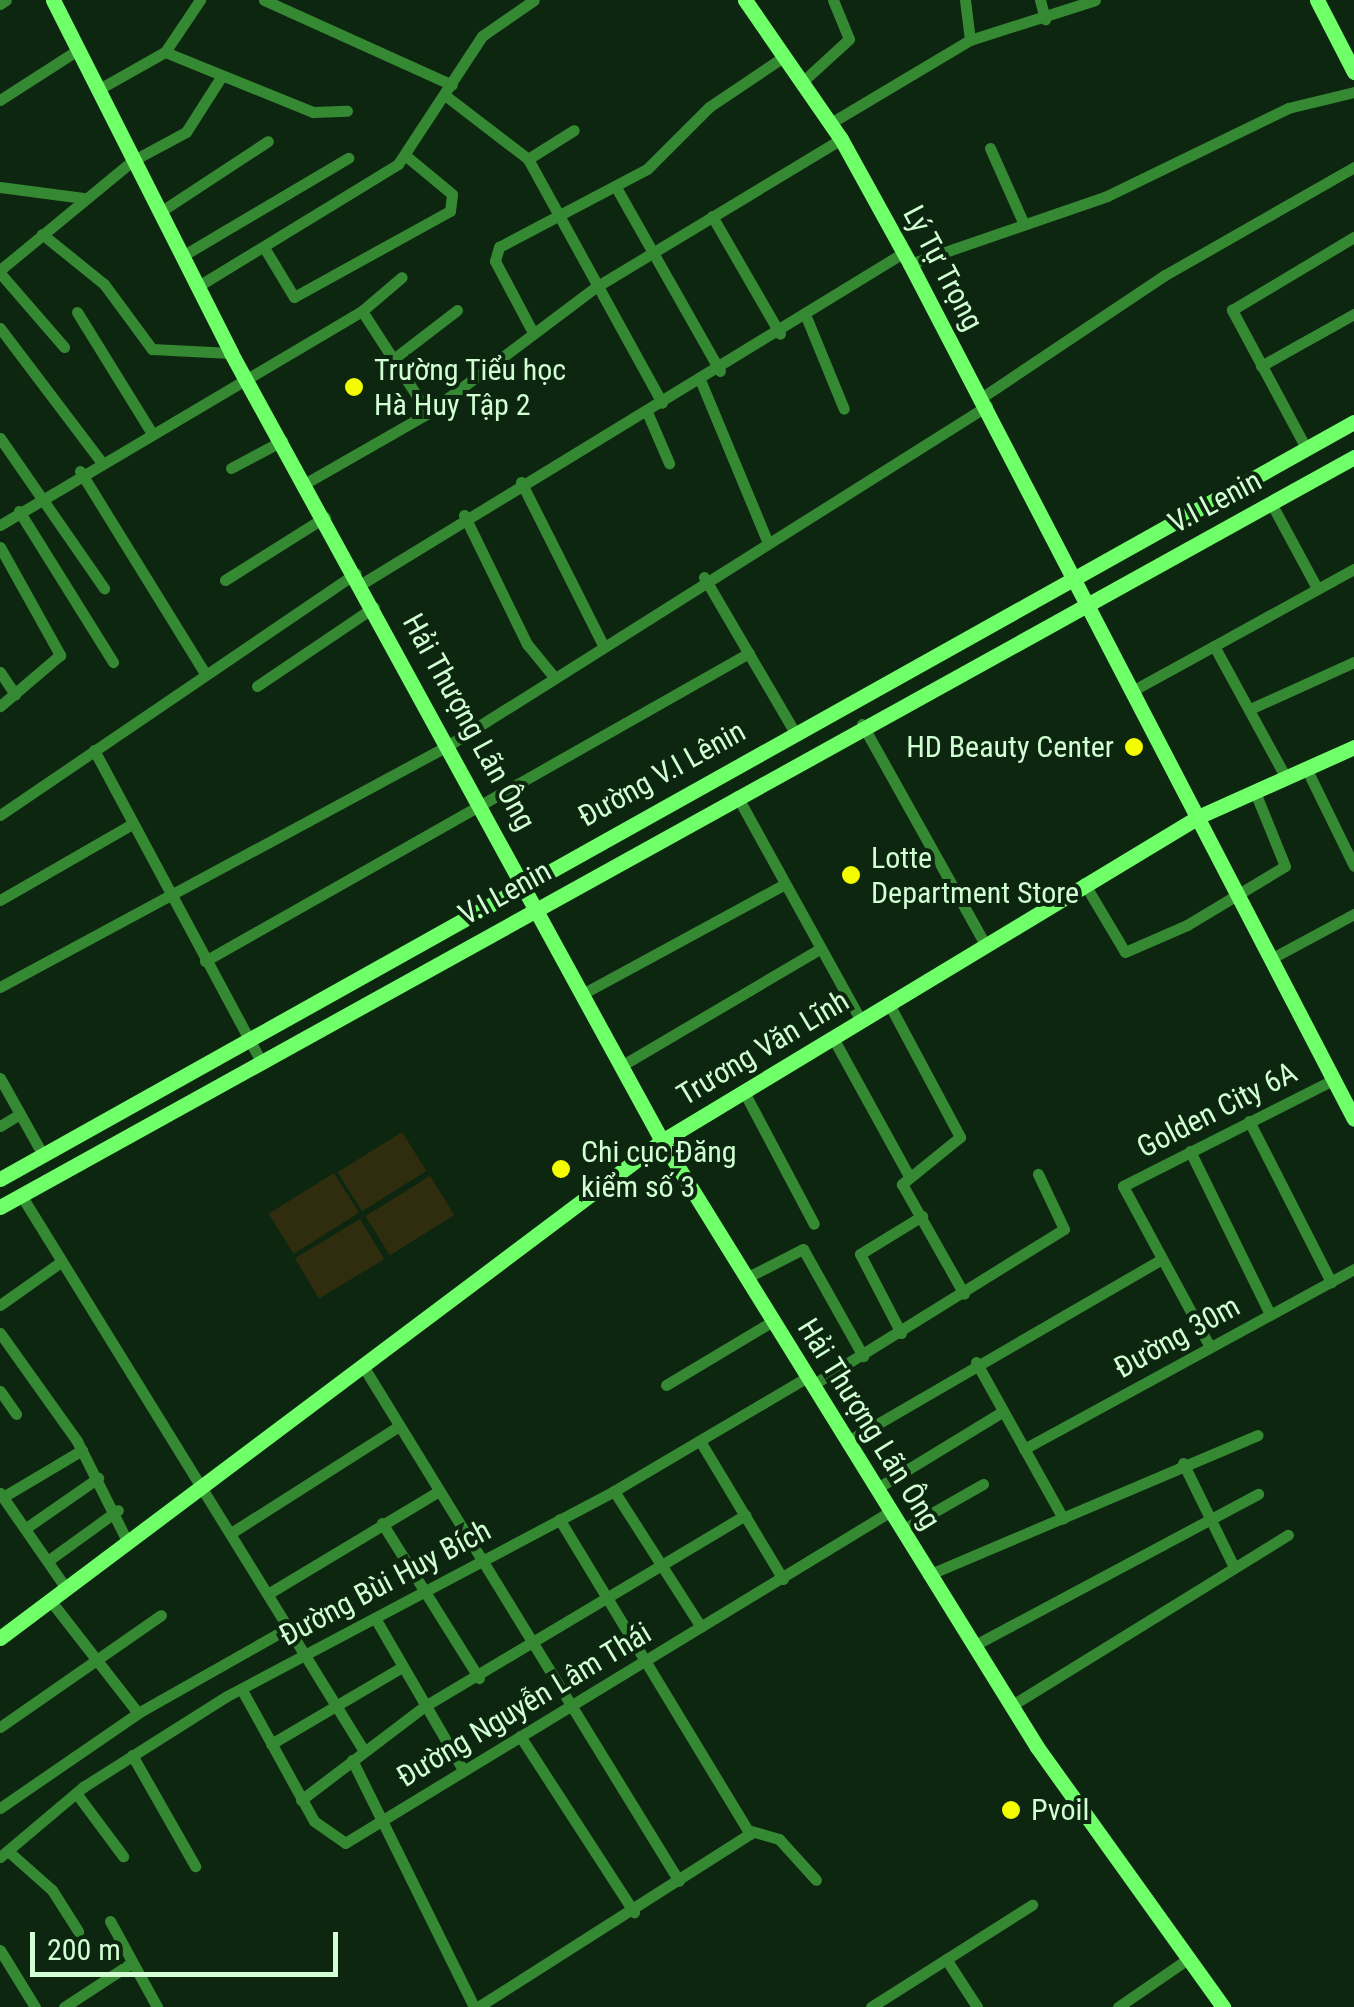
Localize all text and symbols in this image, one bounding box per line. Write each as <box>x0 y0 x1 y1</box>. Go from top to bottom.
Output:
street label: Lý Tự Trọng <box>895 199 991 337</box>
place label: Trường Tiểu học Hà Huy Tập 2 <box>374 352 567 422</box>
marker: Trường Tiểu học Hà Huy Tập 2 <box>343 376 365 398</box>
street label: V.I Lenin <box>1162 463 1268 541</box>
street label: Hải Thượng Lãn Ông <box>395 607 543 837</box>
street label: Đường V.I Lênin <box>572 713 752 835</box>
place label: HD Beauty Center <box>906 729 1114 765</box>
marker: HD Beauty Center <box>1123 736 1145 758</box>
place label: Lotte Department Store <box>871 840 1079 910</box>
street label: V.I Lenin <box>453 853 557 933</box>
marker: Lotte Department Store <box>840 864 862 886</box>
street label: Trương Văn Lĩnh <box>671 983 855 1113</box>
street label: Golden City 6A <box>1131 1054 1303 1166</box>
place label: Chi cục Đăng kiểm số 3 <box>581 1134 737 1204</box>
marker: Chi cục Đăng kiểm số 3 <box>550 1158 572 1180</box>
street label: Đường 30m <box>1108 1288 1246 1386</box>
street label: Hải Thượng Lãn Ông <box>790 1312 948 1536</box>
street label: Đường Bùi Huy Bích <box>273 1512 497 1654</box>
street label: Đường Nguyễn Lâm Thái <box>390 1615 658 1795</box>
place label: Pvoil <box>1031 1792 1089 1828</box>
marker: Pvoil <box>1000 1799 1022 1821</box>
scale bar <box>35 1912 342 1974</box>
text: 200 m <box>47 1932 121 1967</box>

